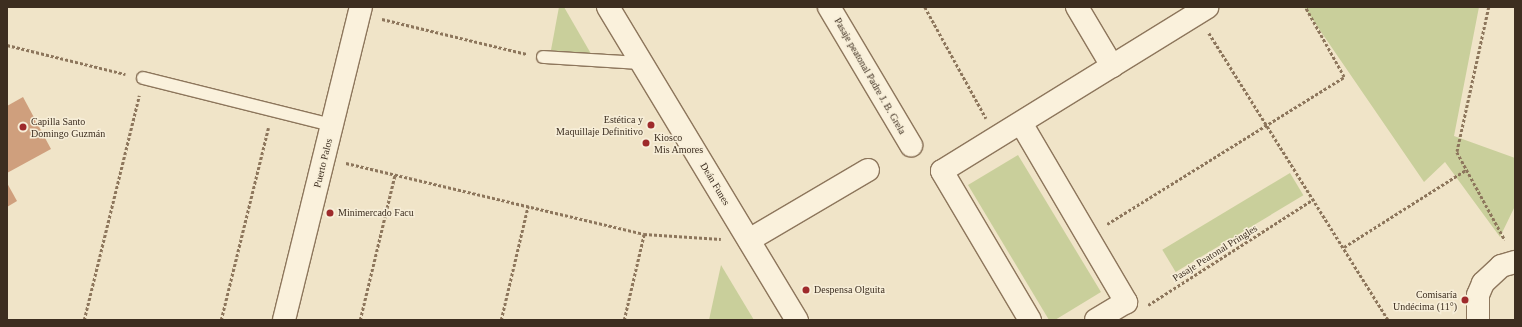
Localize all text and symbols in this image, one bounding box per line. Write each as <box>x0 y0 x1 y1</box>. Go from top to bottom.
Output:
street label: Pasaje peatonal Padre J. B. Grela <box>832 16 908 136</box>
place label: Estética y Maquillaje Definitivo <box>556 113 643 136</box>
place label: Capilla Santo Domingo Guzmán <box>31 115 105 138</box>
marker: Estética y Maquillaje Definitivo <box>646 120 656 130</box>
marker: Capilla Santo Domingo Guzmán <box>18 122 28 132</box>
place label: Kiosco Mis Amores <box>654 131 704 154</box>
street label: Puerto Palos <box>311 137 335 189</box>
marker: Kiosco Mis Amores <box>641 138 651 148</box>
street label: Deán Funes <box>698 161 732 207</box>
place label: Minimercado Facu <box>338 207 414 219</box>
marker: Minimercado Facu <box>325 208 335 218</box>
street label: Pasaje Peatonal Pringles <box>1170 222 1260 284</box>
place label: Despensa Olguita <box>814 284 885 296</box>
marker: Despensa Olguita <box>801 285 811 295</box>
place label: Comisaría Undécima (11°) <box>1393 288 1457 312</box>
marker: Comisaría Undécima (11°) <box>1460 295 1470 305</box>

